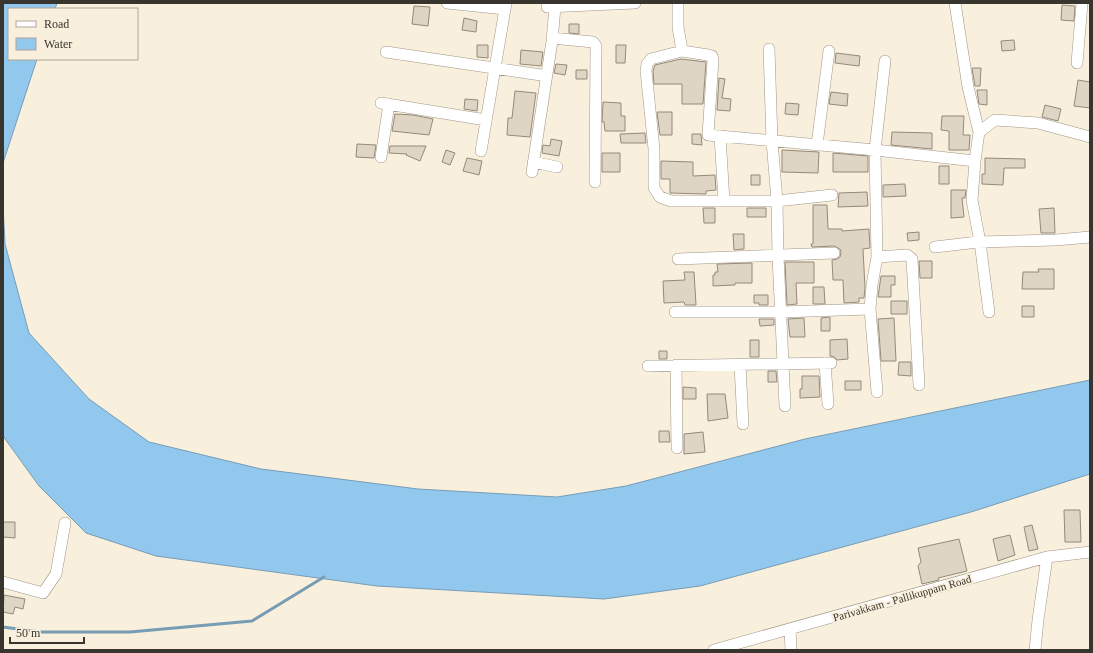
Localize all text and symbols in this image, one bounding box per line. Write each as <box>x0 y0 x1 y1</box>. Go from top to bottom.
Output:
legend <box>8 8 138 60</box>
text: Road <box>44 17 69 31</box>
text: Water <box>44 37 72 51</box>
street label: Parivakkam - Pallikuppam Road <box>831 572 973 624</box>
scale bar <box>10 619 84 645</box>
text: 50 m <box>16 626 41 640</box>

